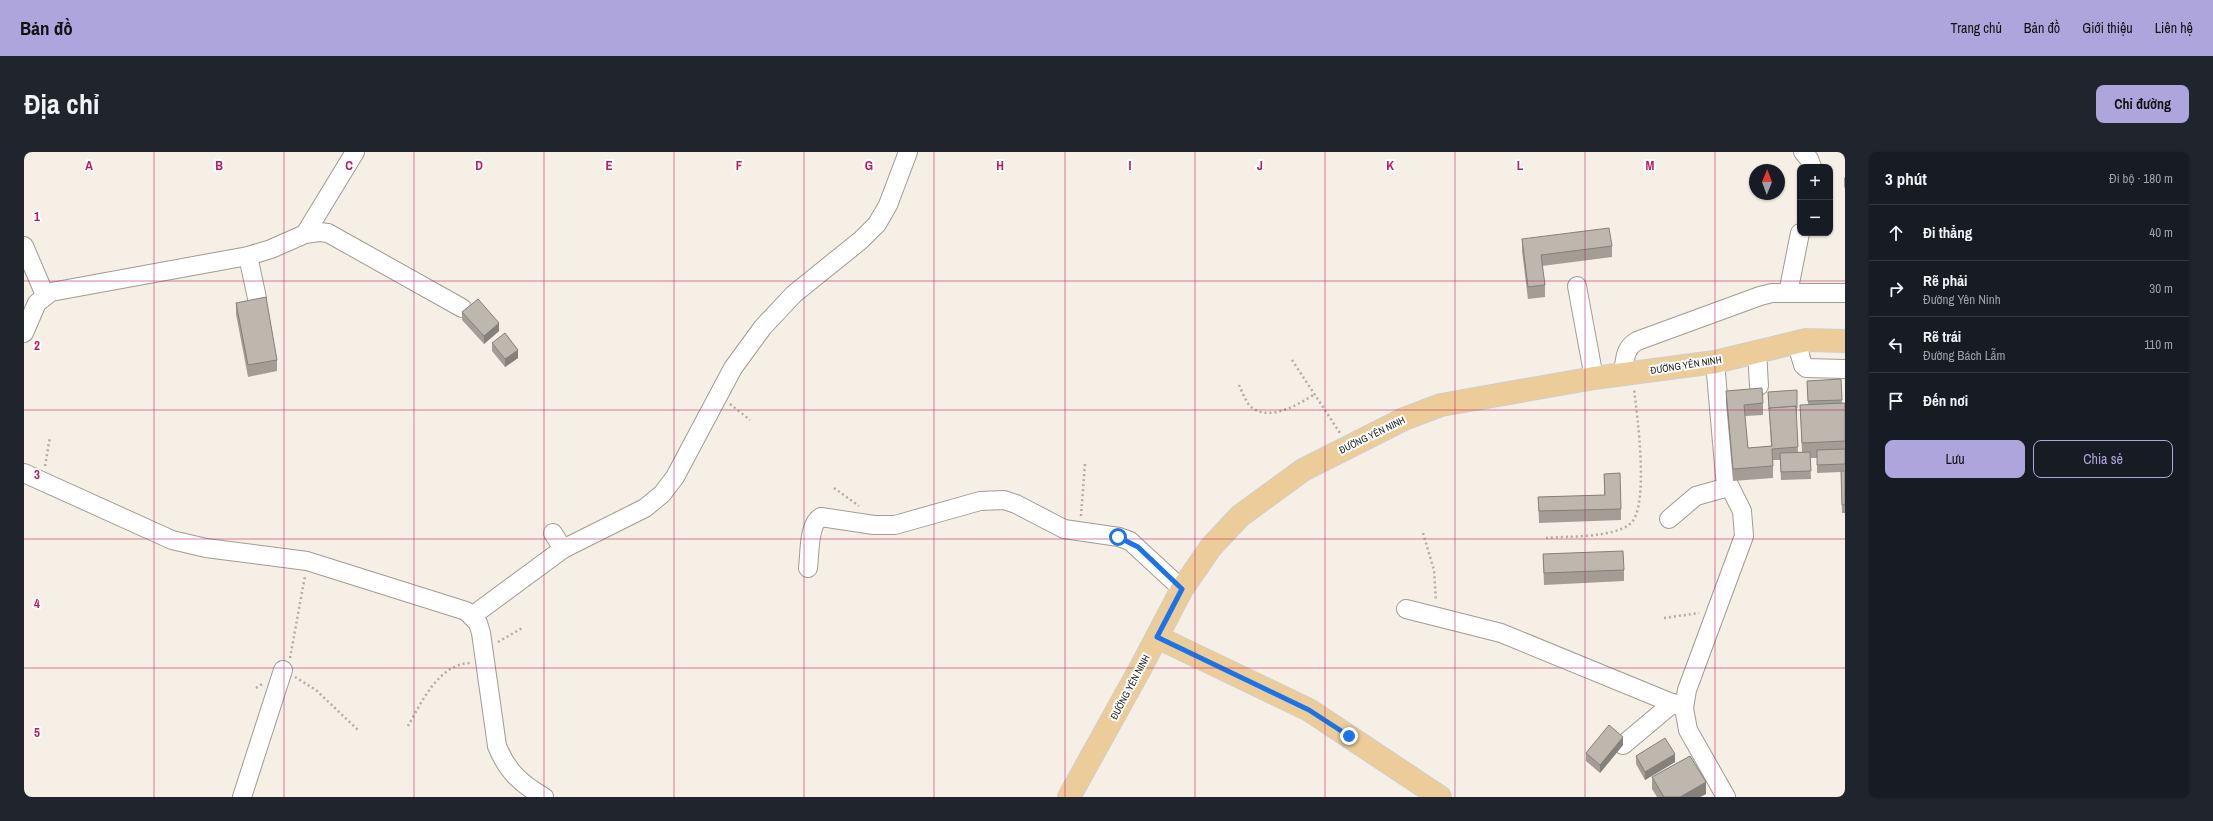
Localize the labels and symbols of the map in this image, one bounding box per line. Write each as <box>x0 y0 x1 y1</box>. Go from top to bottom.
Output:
text: A <box>85 157 93 174</box>
text: B <box>215 157 223 174</box>
text: C <box>345 157 353 174</box>
text: D <box>475 157 483 174</box>
text: E <box>605 157 613 174</box>
text: F <box>736 157 743 174</box>
text: G <box>865 157 873 174</box>
text: H <box>996 157 1004 174</box>
text: I <box>1129 157 1132 174</box>
text: J <box>1257 157 1263 174</box>
text: K <box>1386 157 1394 174</box>
text: L <box>1517 157 1524 174</box>
text: M <box>1646 157 1655 174</box>
north arrow <box>1749 164 1785 200</box>
text: 1 <box>34 208 40 225</box>
text: 2 <box>34 337 40 354</box>
street label: ĐƯỜNG YÊN NINH <box>1650 353 1723 377</box>
street label: ĐƯỜNG YÊN NINH <box>1337 413 1407 457</box>
text: 3 <box>34 466 40 483</box>
route start <box>1109 528 1127 546</box>
text: 4 <box>34 595 40 612</box>
street label: ĐƯỜNG YÊN NINH <box>1107 652 1153 722</box>
text: 5 <box>34 724 40 741</box>
route end <box>1340 727 1358 745</box>

